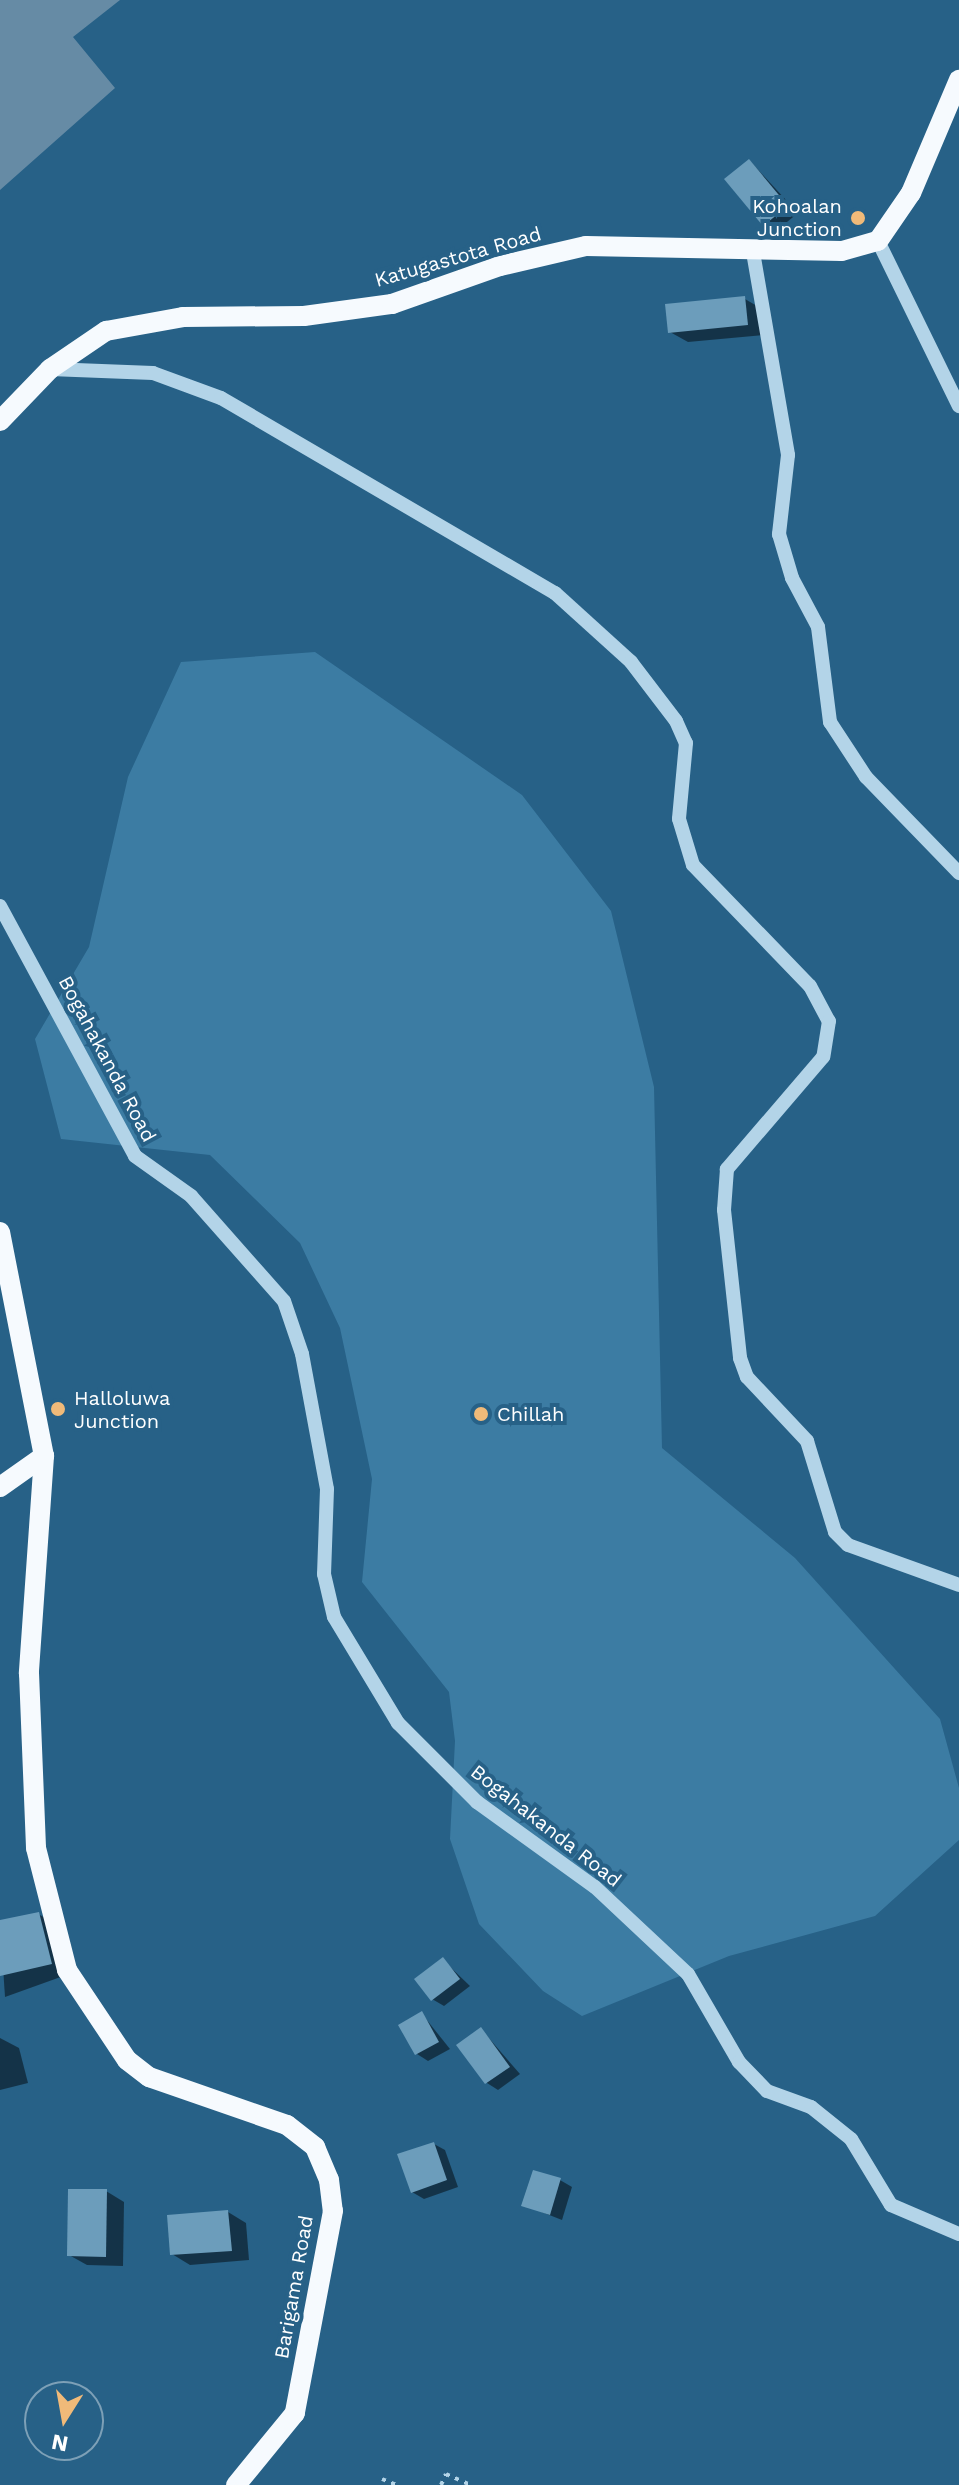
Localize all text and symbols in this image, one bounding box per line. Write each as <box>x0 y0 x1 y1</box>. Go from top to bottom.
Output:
place label: Kohoalan Junction <box>752 194 842 241</box>
marker: Kohoalan Junction <box>849 209 867 227</box>
street label: Katugastota Road <box>372 222 544 292</box>
street label: Bogahakanda Road <box>53 972 161 1146</box>
place label: Halloluwa Junction <box>74 1386 170 1433</box>
marker: Halloluwa Junction <box>49 1400 67 1418</box>
place label: Chillah <box>497 1402 564 1426</box>
marker: Chillah <box>472 1405 490 1423</box>
street label: Bogahakanda Road <box>466 1760 626 1892</box>
street label: Barigama Road <box>270 2213 318 2361</box>
north arrow <box>24 2381 104 2461</box>
text: N <box>49 2429 70 2457</box>

